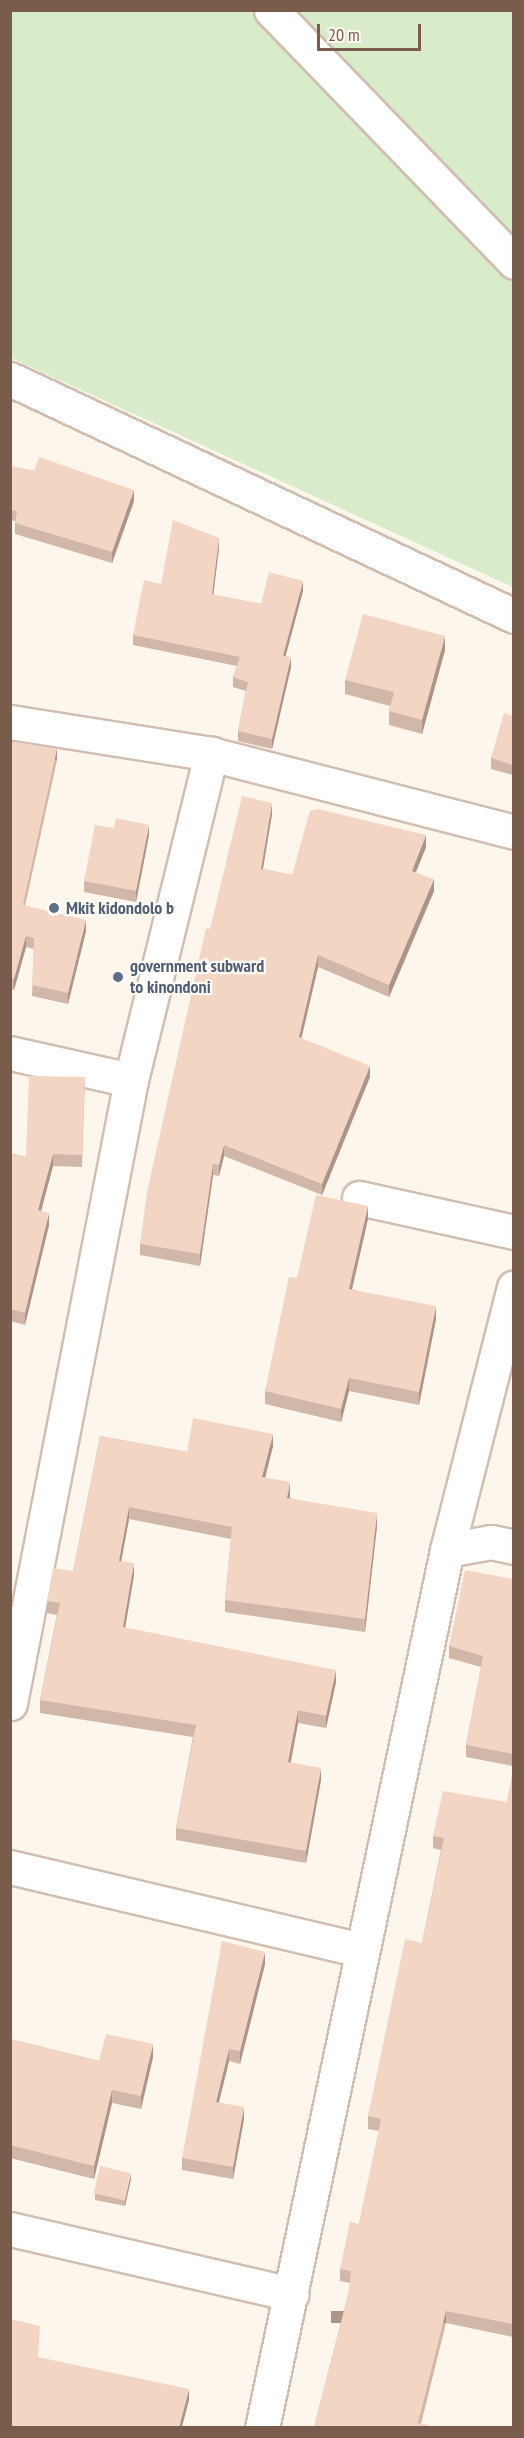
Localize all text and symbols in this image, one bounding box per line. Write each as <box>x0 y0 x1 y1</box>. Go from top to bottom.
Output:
scale bar <box>320 12 424 50</box>
text: 20 m <box>328 23 360 46</box>
place label: Mkit kidondolo b <box>66 897 174 919</box>
marker: Mkit kidondolo b <box>47 901 61 915</box>
place label: government subward to kinondoni <box>130 956 264 998</box>
marker: government subward to kinondoni <box>111 970 125 984</box>

